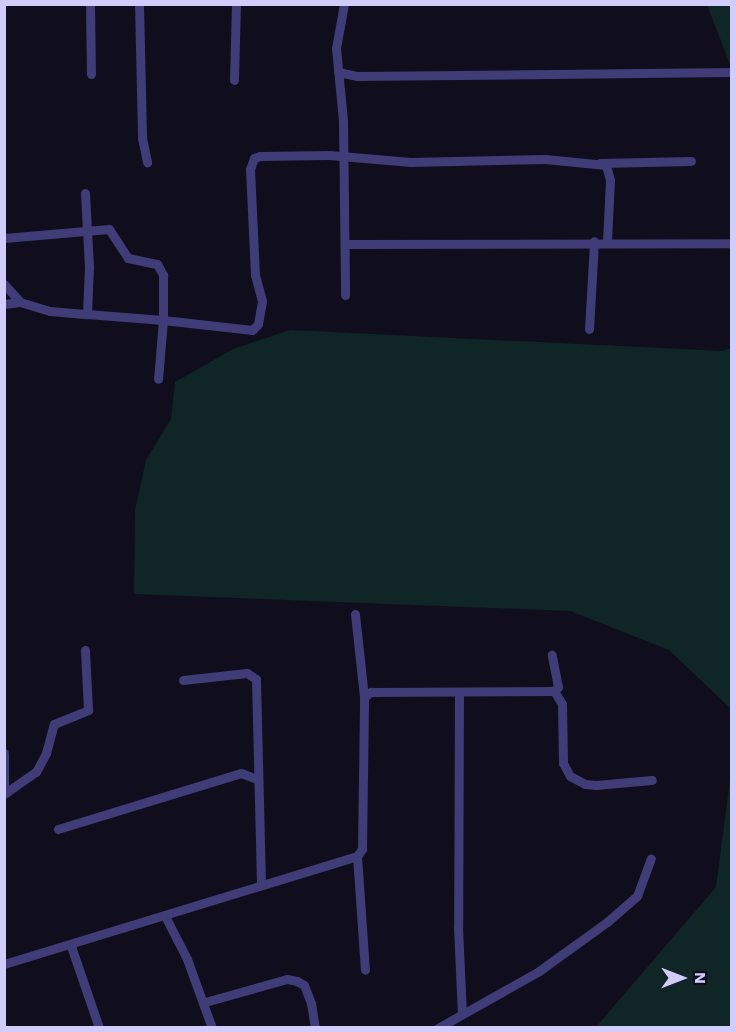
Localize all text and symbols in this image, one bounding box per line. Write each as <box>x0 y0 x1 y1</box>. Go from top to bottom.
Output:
north arrow <box>652 948 712 1008</box>
text: N <box>691 972 710 984</box>

